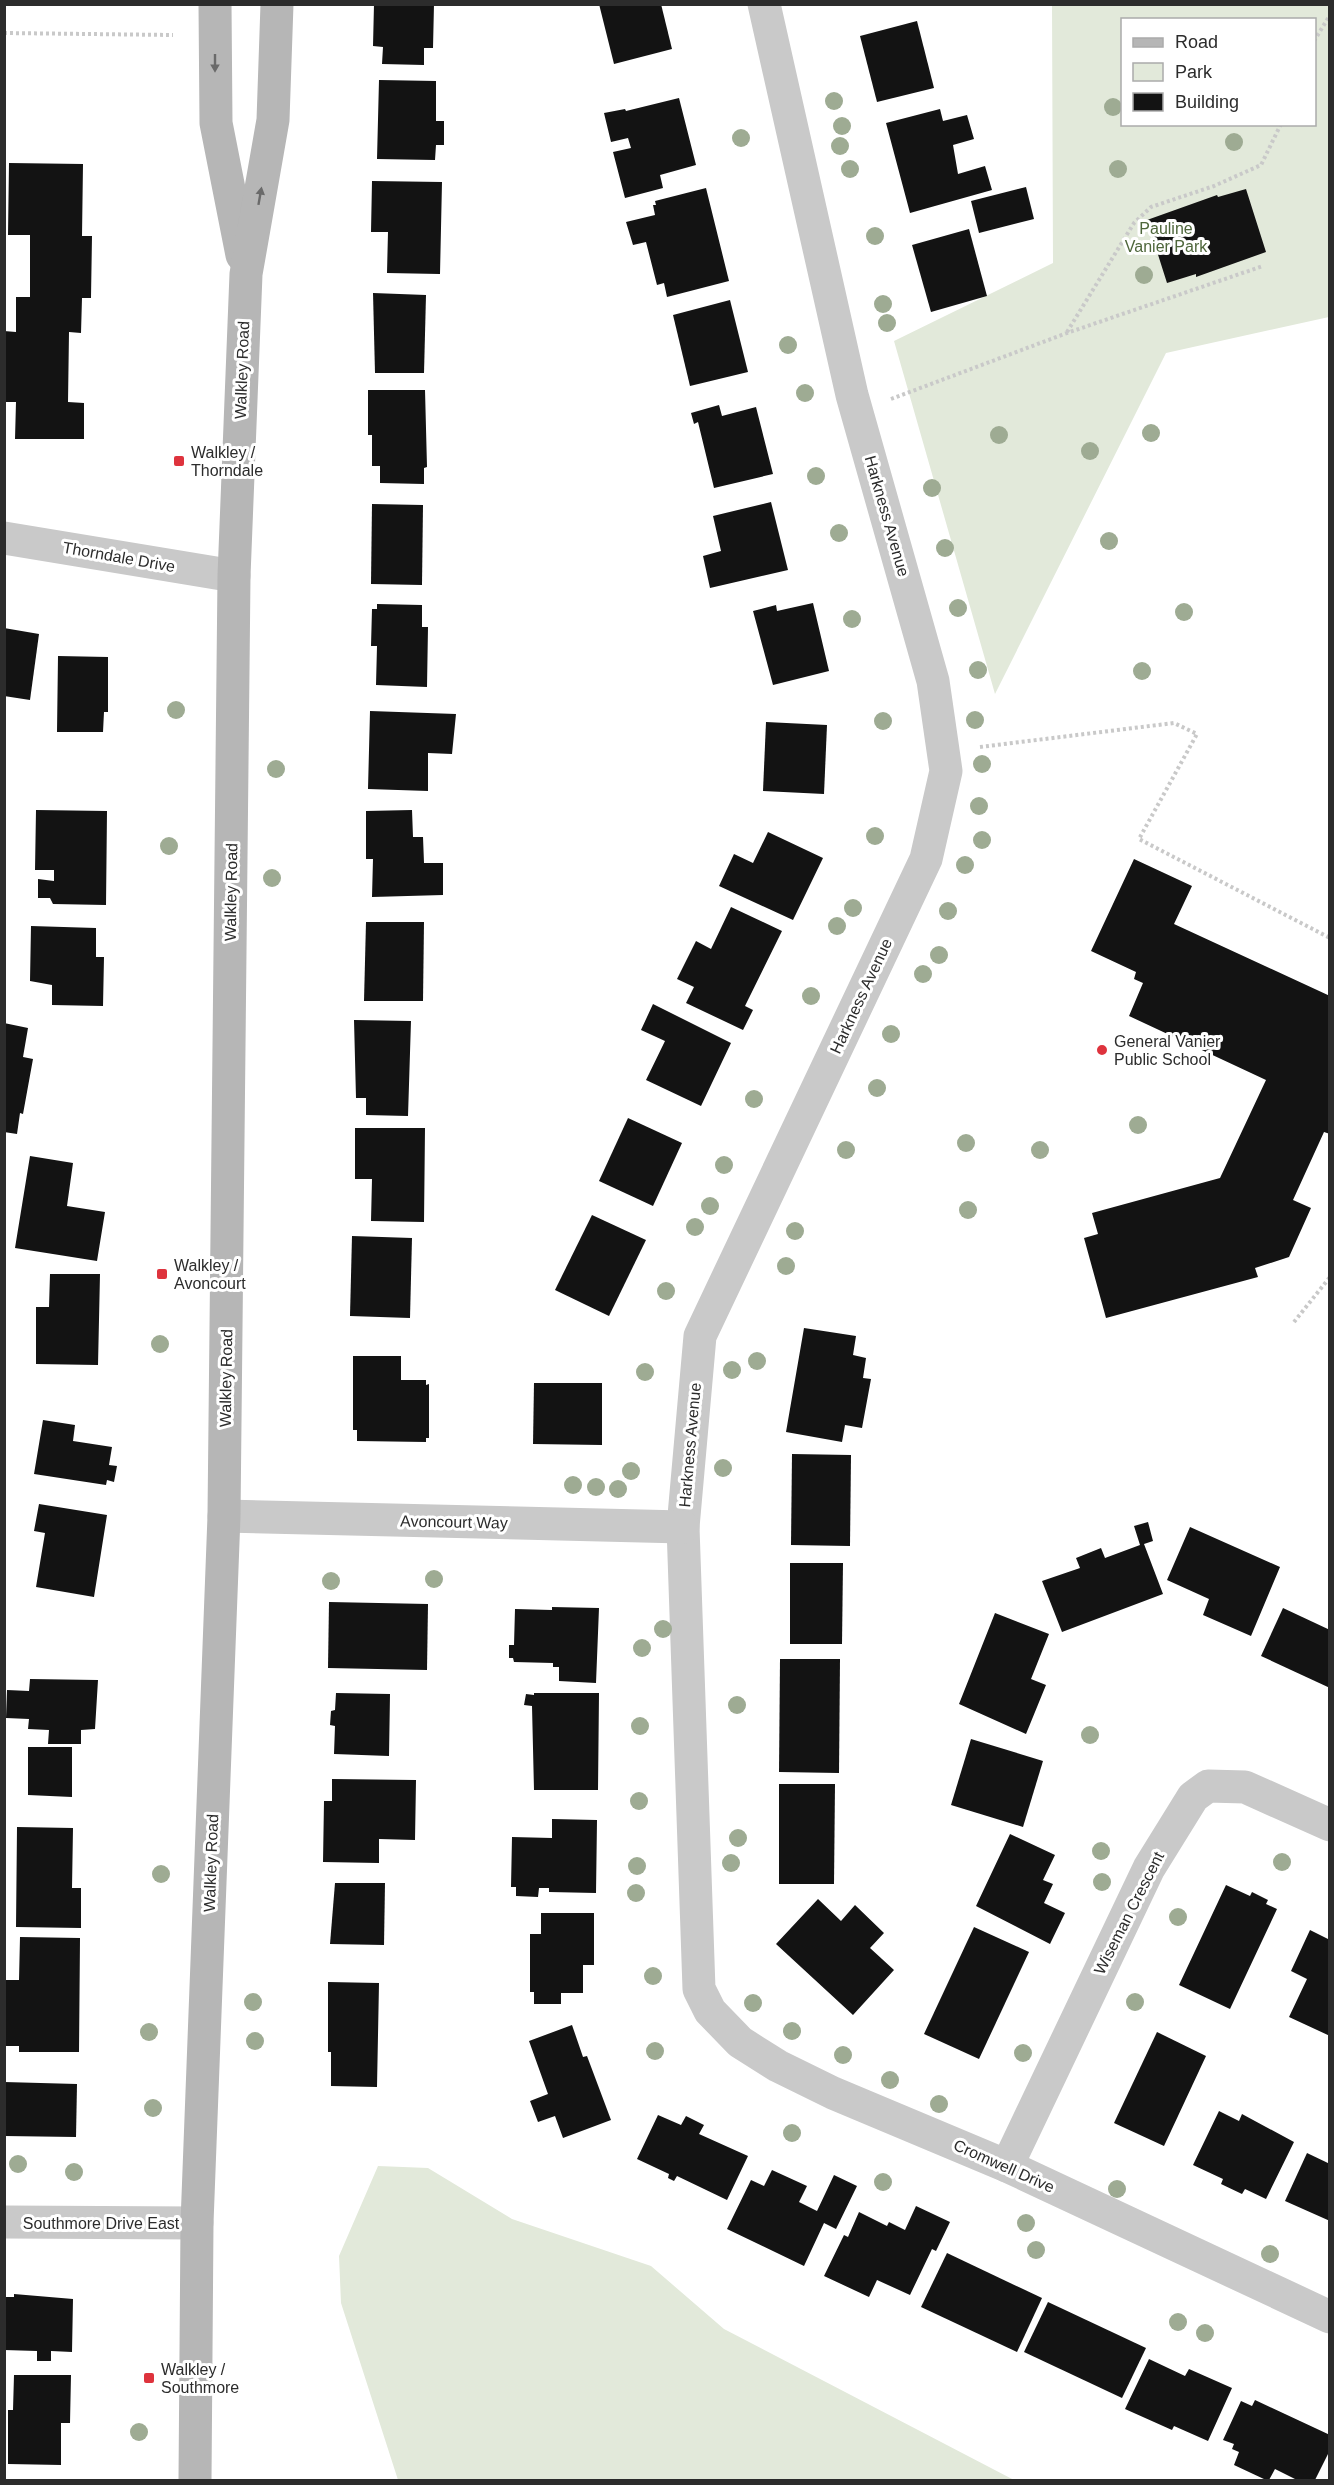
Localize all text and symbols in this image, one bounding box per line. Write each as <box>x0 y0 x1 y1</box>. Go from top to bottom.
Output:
legend <box>1121 18 1316 126</box>
text: Road <box>1175 32 1218 52</box>
one-way arrow <box>210 53 220 72</box>
text: Park <box>1175 62 1213 82</box>
text: Building <box>1175 92 1239 112</box>
one-way arrow <box>255 187 264 206</box>
park label: Pauline Vanier Park <box>1125 220 1208 255</box>
street label: Walkley Road <box>232 321 252 419</box>
place label: Walkley / Thorndale <box>191 444 263 479</box>
marker: Walkley / Thorndale <box>172 454 186 468</box>
street label: Harkness Avenue <box>862 454 912 579</box>
street label: Thorndale Drive <box>61 539 177 575</box>
street label: Walkley Road <box>222 843 240 941</box>
street label: Harkness Avenue <box>827 936 895 1056</box>
place label: General Vanier Public School <box>1114 1033 1221 1068</box>
marker: General Vanier Public School <box>1095 1043 1109 1057</box>
place label: Walkley / Avoncourt <box>174 1257 246 1292</box>
marker: Walkley / Avoncourt <box>155 1267 169 1281</box>
street label: Walkley Road <box>217 1329 235 1427</box>
street label: Harkness Avenue <box>676 1382 704 1508</box>
street label: Avoncourt Way <box>400 1513 508 1531</box>
street label: Walkley Road <box>201 1814 221 1912</box>
street label: Wiseman Crescent <box>1091 1848 1168 1977</box>
street label: Cromwell Drive <box>951 2136 1057 2196</box>
street label: Southmore Drive East <box>23 2215 180 2232</box>
place label: Walkley / Southmore <box>161 2361 239 2396</box>
marker: Walkley / Southmore <box>142 2371 156 2385</box>

